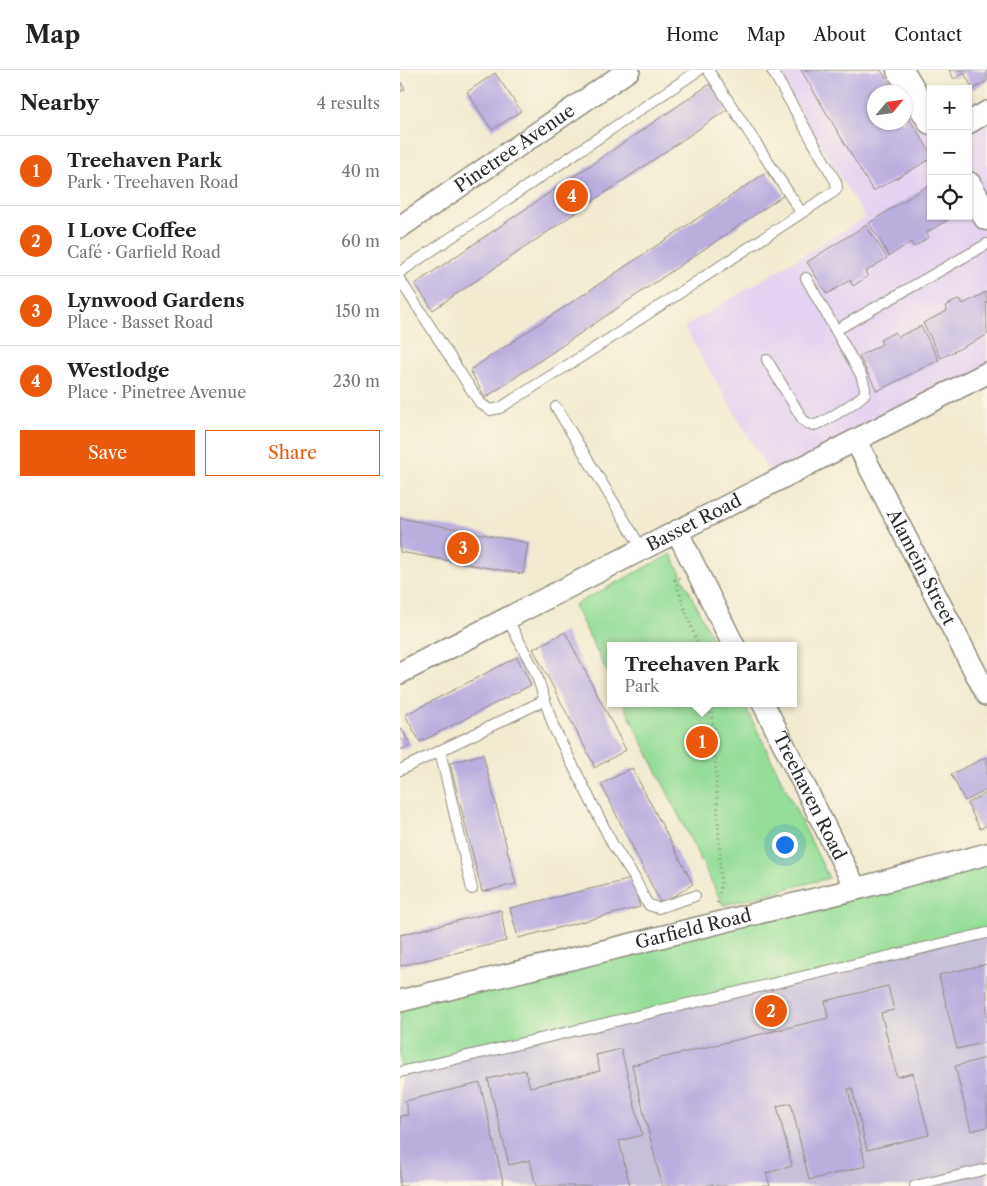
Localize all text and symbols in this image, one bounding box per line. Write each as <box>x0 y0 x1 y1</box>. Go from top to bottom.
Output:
text: Map <box>25 20 80 49</box>
text: Home <box>666 24 719 46</box>
text: Map <box>747 24 785 46</box>
text: About <box>813 24 866 46</box>
text: Contact <box>894 24 962 46</box>
north arrow <box>867 85 912 130</box>
map controls <box>927 85 972 220</box>
button: + <box>927 85 972 130</box>
text: Nearby <box>20 90 99 115</box>
text: 4 results <box>317 93 380 113</box>
street label: Pinetree Avenue <box>450 100 579 197</box>
button: − <box>927 130 972 175</box>
text: Treehaven Park <box>67 149 222 172</box>
text: 1 <box>32 161 40 181</box>
text: 40 m <box>341 161 380 181</box>
text: Park · Treehaven Road <box>67 172 239 192</box>
button: locate <box>927 175 972 220</box>
pin: 4 <box>556 177 588 215</box>
text: I Love Coffee <box>67 219 197 242</box>
text: 2 <box>31 231 41 251</box>
text: 60 m <box>341 231 380 251</box>
text: Café · Garfield Road <box>67 242 221 262</box>
text: Lynwood Gardens <box>67 289 244 312</box>
text: 3 <box>31 301 41 321</box>
text: 150 m <box>335 301 380 321</box>
text: Place · Basset Road <box>67 312 213 332</box>
text: Westlodge <box>67 359 169 382</box>
text: 4 <box>31 371 41 391</box>
text: 230 m <box>333 371 380 391</box>
text: Place · Pinetree Avenue <box>67 382 246 402</box>
button: Save <box>20 430 195 476</box>
button: Share <box>205 430 380 476</box>
street label: Basset Road <box>643 489 745 556</box>
street label: Alamein Street <box>882 505 960 630</box>
pin: 3 <box>447 529 479 567</box>
popup <box>607 642 797 707</box>
text: Treehaven Park <box>625 653 779 676</box>
text: Park <box>625 676 659 696</box>
pin: 1 <box>686 723 718 761</box>
street label: Treehaven Road <box>768 728 851 864</box>
your location <box>772 832 798 858</box>
street label: Garfield Road <box>633 904 754 954</box>
pin: 2 <box>755 992 787 1030</box>

